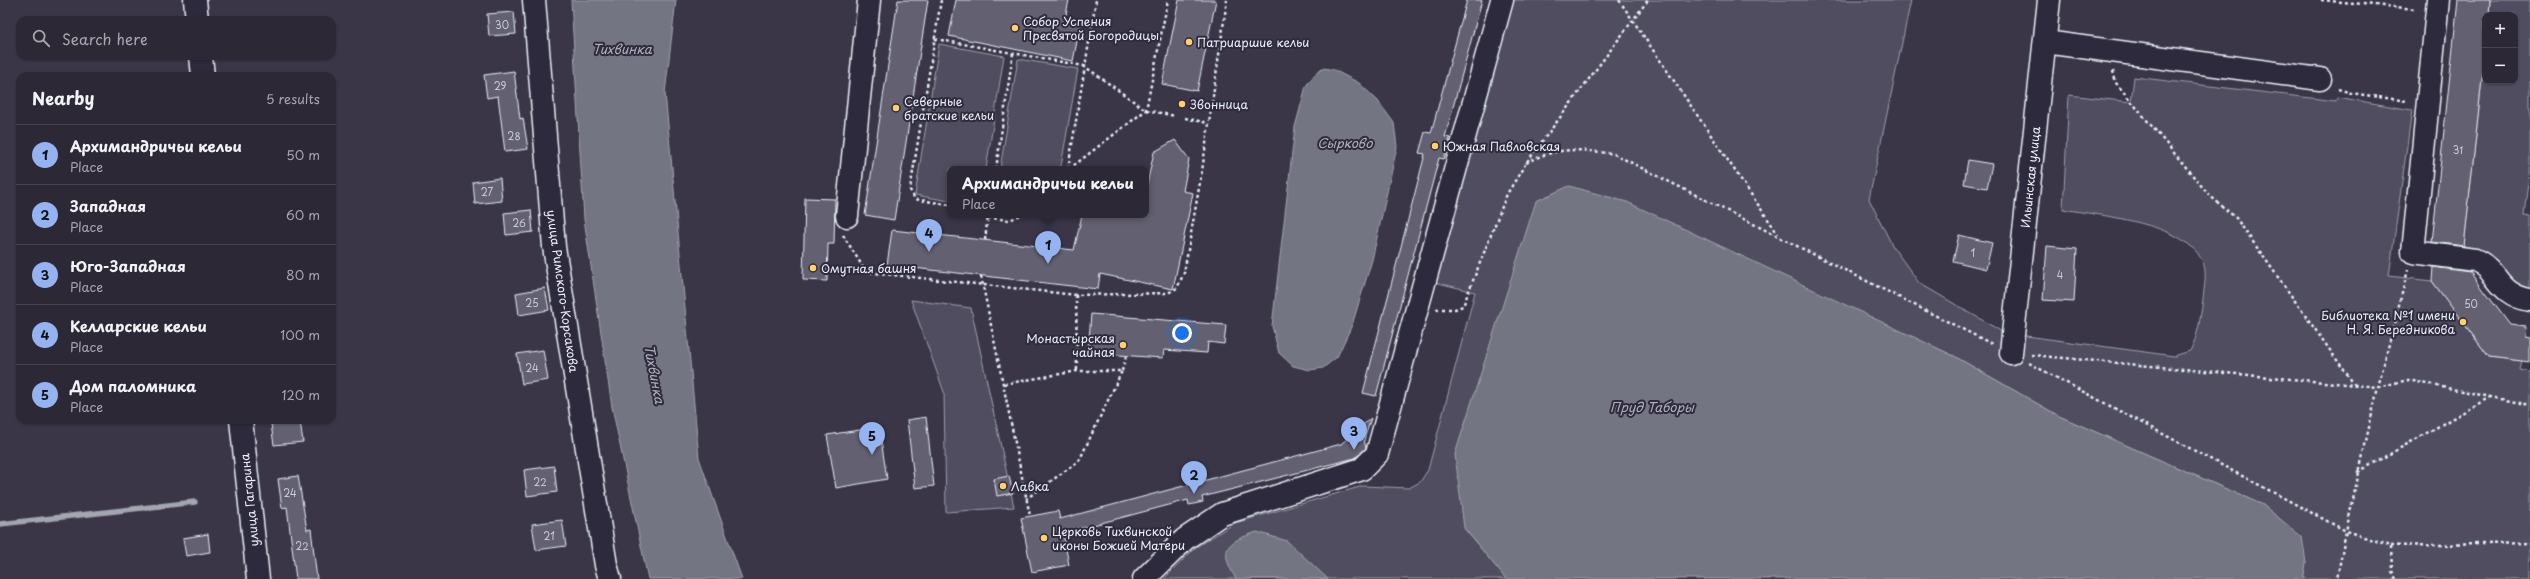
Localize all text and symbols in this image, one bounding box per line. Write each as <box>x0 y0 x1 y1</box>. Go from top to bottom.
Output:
place label: Собор Успения Пресвятой Богородицы <box>1023 12 1159 44</box>
map controls <box>2482 12 2518 84</box>
button: + <box>2482 12 2518 48</box>
search box <box>16 16 336 60</box>
house number: 30 <box>495 17 509 32</box>
marker: Собор Успения Пресвятой Богородицы <box>1010 23 1020 33</box>
icon: search <box>30 27 52 49</box>
text: Search here <box>62 27 148 50</box>
place label: Патриаршие кельи <box>1197 33 1309 51</box>
marker: Патриаршие кельи <box>1184 37 1194 47</box>
water label: Тихвинка <box>592 39 653 58</box>
button: − <box>2482 48 2518 84</box>
house number: 29 <box>494 78 507 93</box>
text: Nearby <box>32 85 94 111</box>
text: 5 results <box>266 89 320 108</box>
place label: Северные братские кельи <box>904 92 994 124</box>
place label: Звонница <box>1190 95 1248 113</box>
marker: Звонница <box>1177 99 1187 109</box>
marker: Северные братские кельи <box>891 103 901 113</box>
street label: Ильинская улица <box>2016 125 2044 229</box>
house number: 28 <box>507 128 521 143</box>
water label: Сырково <box>1317 133 1373 152</box>
text: Архимандричьи кельи <box>70 134 242 157</box>
place label: Южная Павловская <box>1443 137 1560 155</box>
marker: Южная Павловская <box>1430 141 1440 151</box>
house number: 31 <box>2453 142 2463 157</box>
text: 1 <box>42 145 48 164</box>
text: 50 m <box>286 145 320 164</box>
text: Place <box>70 157 103 176</box>
popup <box>947 166 1149 218</box>
text: Архимандричьи кельи <box>962 171 1134 194</box>
house number: 27 <box>481 184 494 199</box>
text: Западная <box>70 194 146 217</box>
text: Place <box>962 194 995 213</box>
text: 2 <box>40 205 50 224</box>
text: 60 m <box>286 205 320 224</box>
street label: улица Римского-Корсакова <box>543 209 583 374</box>
house number: 26 <box>512 215 526 230</box>
text: Place <box>70 217 103 236</box>
pin: 4 <box>916 219 942 252</box>
pin: 1 <box>1035 231 1061 264</box>
house number: 1 <box>1971 245 1975 260</box>
text: Юго-Западная <box>70 254 186 277</box>
place label: Омутная башня <box>821 259 917 277</box>
marker: Омутная башня <box>808 263 818 273</box>
text: 3 <box>41 265 49 284</box>
text: 80 m <box>286 265 320 284</box>
house number: 4 <box>2057 267 2064 282</box>
text: Place <box>70 277 103 296</box>
house number: 25 <box>525 295 539 310</box>
house number: 50 <box>2464 296 2478 311</box>
place label: Библиотека №1 имени Н. Я. Бередникова <box>2321 306 2456 338</box>
text: Келларские кельи <box>70 314 207 337</box>
marker: Библиотека №1 имени Н. Я. Бередникова <box>2458 317 2468 327</box>
your location <box>1172 323 1192 343</box>
text: 4 <box>41 325 49 344</box>
text: 100 m <box>280 325 320 344</box>
place label: Монастырская чайная <box>1026 329 1115 361</box>
text: Place <box>70 337 103 356</box>
marker: Монастырская чайная <box>1118 340 1128 350</box>
water label: Тихвинка <box>640 343 670 406</box>
house number: 24 <box>525 360 539 375</box>
text: Дом паломника <box>70 374 197 397</box>
text: 5 <box>41 385 49 404</box>
text: 120 m <box>281 385 320 404</box>
text: Place <box>70 397 103 416</box>
water label: Пруд Таборы <box>1610 397 1695 416</box>
pin: 3 <box>1341 417 1367 450</box>
pin: 5 <box>859 422 885 455</box>
street label: улица Гагарина <box>235 452 263 548</box>
pin: 2 <box>1181 461 1207 494</box>
house number: 22 <box>533 474 547 489</box>
place label: Лавка <box>1011 477 1049 495</box>
marker: Лавка <box>998 481 1008 491</box>
house number: 24 <box>283 485 297 500</box>
place label: Церковь Тихвинской иконы Божией Матери <box>1052 522 1185 554</box>
house number: 21 <box>543 528 555 543</box>
marker: Церковь Тихвинской иконы Божией Матери <box>1039 533 1049 543</box>
house number: 22 <box>295 538 309 553</box>

